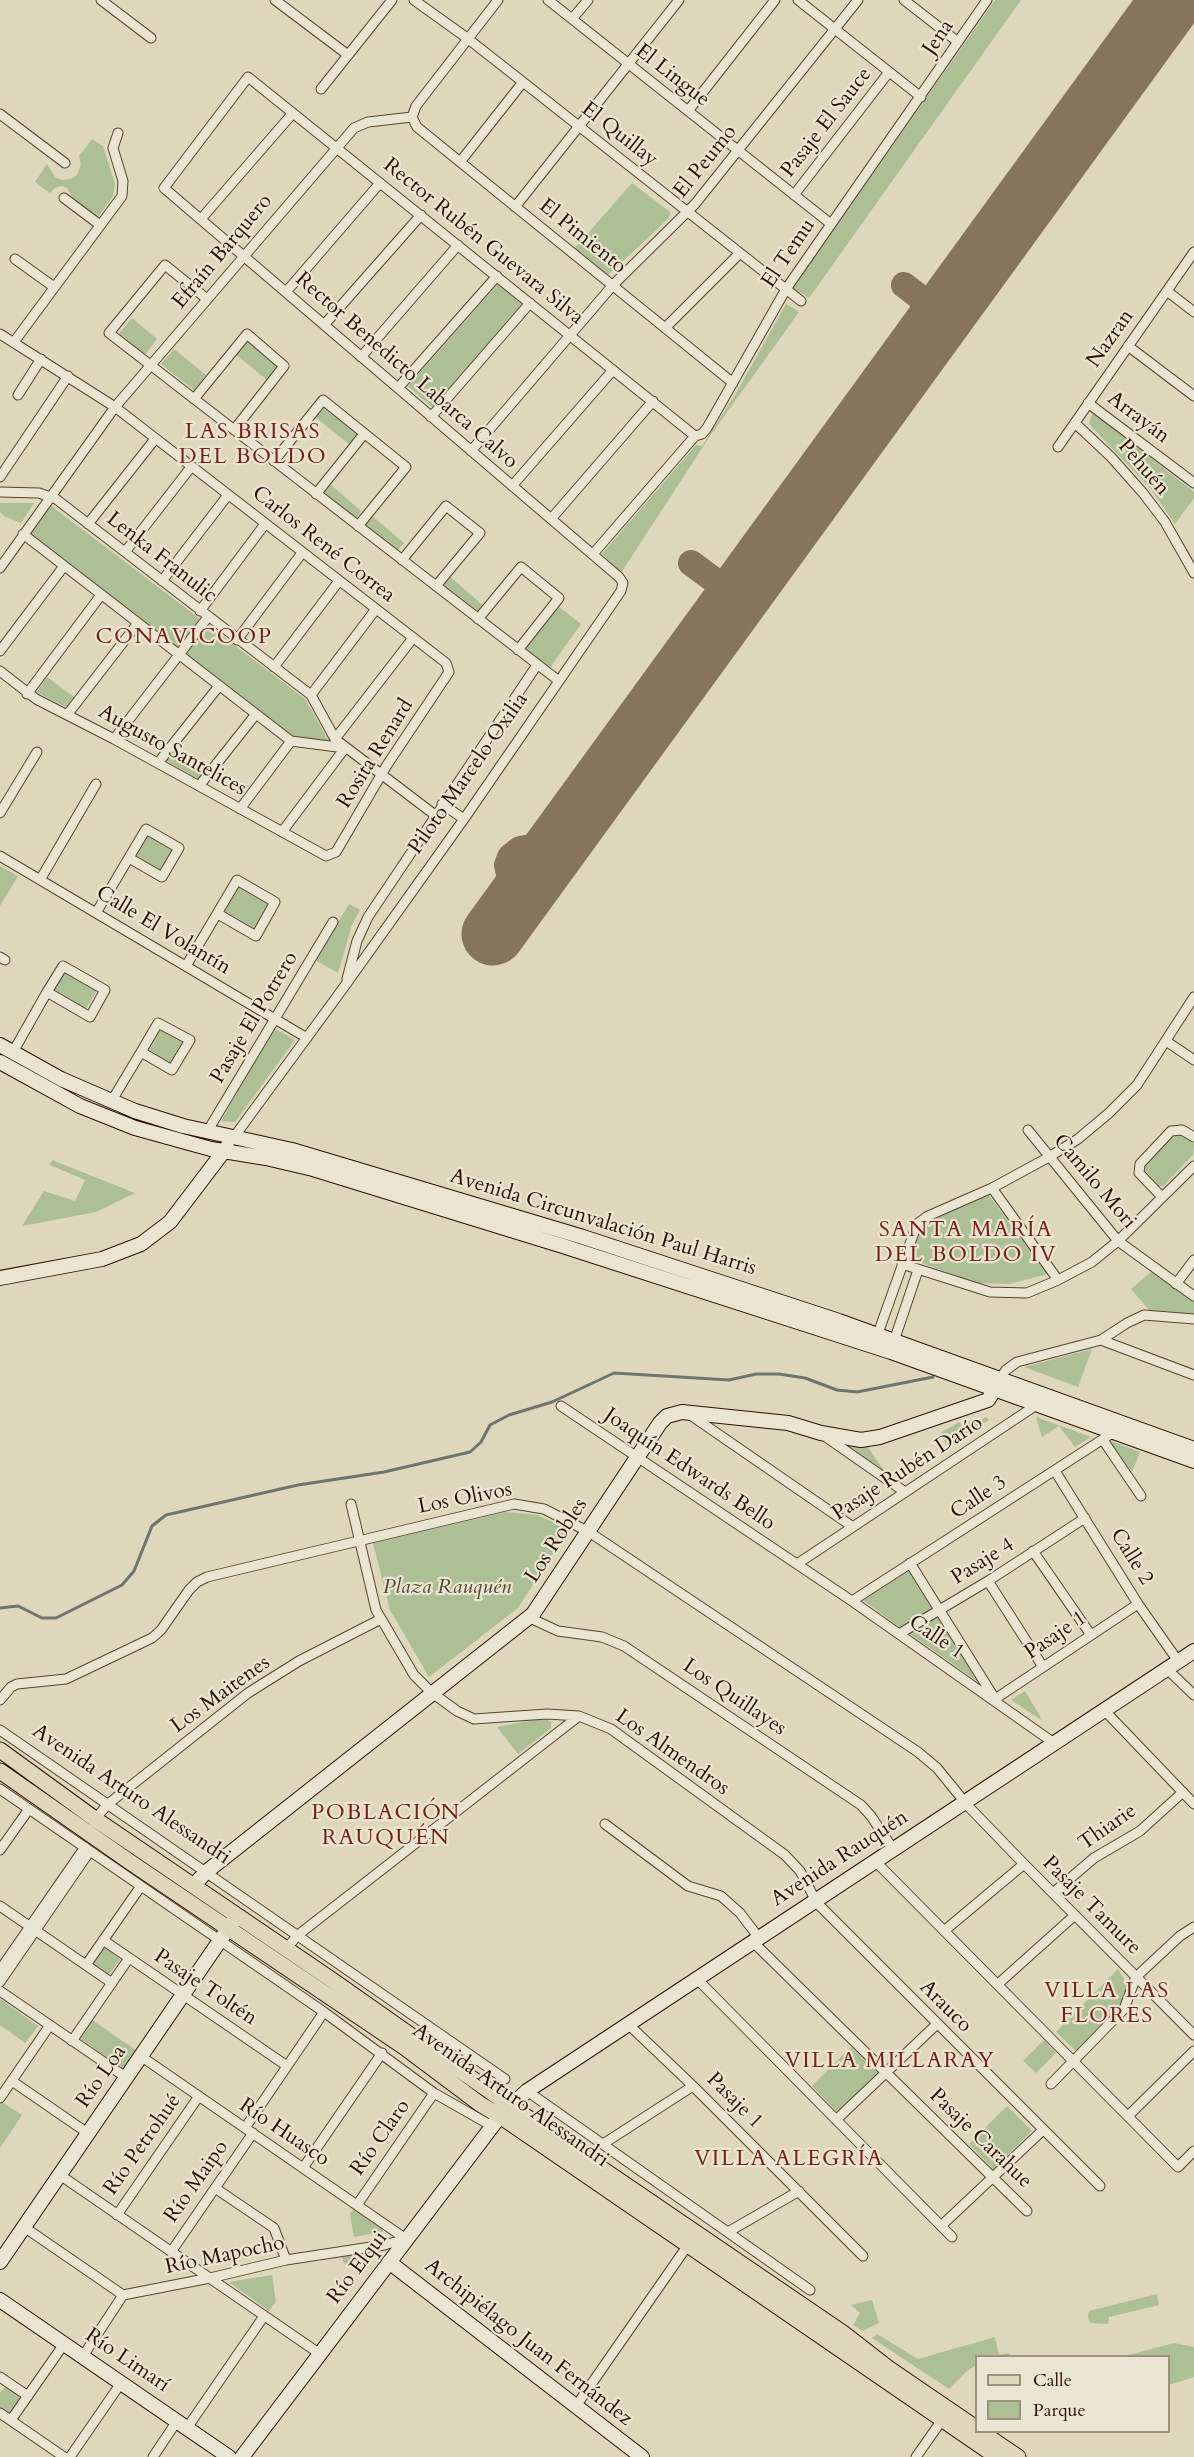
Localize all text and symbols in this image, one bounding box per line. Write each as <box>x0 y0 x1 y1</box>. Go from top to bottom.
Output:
street label: Jena <box>918 15 960 61</box>
street label: El Lingue <box>630 39 714 113</box>
street label: Pasaje El Sauce <box>776 63 878 183</box>
street label: El Quillay <box>576 97 662 173</box>
street label: El Peumo <box>669 120 743 204</box>
street label: Rector Rubén Guevara Silva <box>378 153 588 331</box>
street label: Efraín Barquero <box>168 190 278 314</box>
street label: El Pimiento <box>533 194 631 280</box>
street label: El Temu <box>757 215 821 293</box>
street label: Rector Benedicto Labarca Calvo <box>289 267 523 475</box>
street label: Nazran <box>1082 305 1140 373</box>
street label: Arrayán <box>1102 386 1174 450</box>
district label: LAS BRISAS DEL BOLDO <box>179 420 327 472</box>
street label: Pehuén <box>1112 435 1174 501</box>
street label: Carlos René Correa <box>246 481 400 609</box>
street label: Lenka Franulic <box>101 507 221 609</box>
district label: CONAVICOOP <box>96 625 272 651</box>
street label: Piloto Marcelo Oxilia <box>404 688 534 860</box>
street label: Rosita Renard <box>332 695 420 813</box>
street label: Augusto Santelices <box>94 700 250 802</box>
street label: Calle El Volantín <box>91 881 235 981</box>
street label: Pasaje El Potrero <box>206 948 304 1088</box>
street label: Camilo Mori <box>1047 1130 1141 1234</box>
street label: Avenida Circunvalación Paul Harris <box>447 1164 759 1282</box>
district label: SANTA MARÍA DEL BOLDO IV <box>875 1218 1057 1270</box>
street label: Joaquín Edwards Bello <box>599 1403 779 1537</box>
street label: Pasaje Rubén Darío <box>828 1411 988 1527</box>
street label: Calle 3 <box>946 1471 1012 1525</box>
street label: Los Olivos <box>416 1478 514 1520</box>
street label: Los Robles <box>520 1494 594 1588</box>
street label: Calle 2 <box>1104 1524 1158 1590</box>
street label: Pasaje 4 <box>947 1533 1019 1591</box>
park label: Plaza Rauquén <box>383 1575 511 1601</box>
street label: Pasaje 1 <box>1020 1606 1092 1666</box>
street label: Calle 1 <box>903 1610 969 1666</box>
street label: Los Maitenes <box>167 1651 275 1739</box>
street label: Los Quillayes <box>677 1654 791 1742</box>
street label: Los Almendros <box>610 1704 734 1802</box>
street label: Avenida Arturo Alessandri <box>27 1719 235 1871</box>
street label: Thiarie <box>1074 1799 1142 1857</box>
district label: POBLACIÓN RAUQUÉN <box>311 1801 461 1852</box>
street label: Avenida Rauquén <box>767 1805 913 1913</box>
street label: Pasaje Tamure <box>1036 1851 1146 1961</box>
street label: Pasaje Toltén <box>149 1944 261 2032</box>
street label: Arauco <box>913 1975 977 2039</box>
district label: VILLA LAS FLORES <box>1044 1979 1170 2030</box>
street label: Avenida Arturo Alessandri <box>407 2019 613 2173</box>
street label: Río Loa <box>71 2041 133 2113</box>
district label: VILLA MILLARAY <box>785 2049 995 2075</box>
street label: Pasaje 1 <box>701 2068 767 2134</box>
street label: Pasaje Carahue <box>923 2084 1037 2194</box>
street label: Río Petrohué <box>99 2090 187 2200</box>
street label: Río Huasco <box>234 2094 334 2172</box>
street label: Río Claro <box>346 2095 416 2181</box>
street label: Río Maipo <box>160 2136 234 2228</box>
district label: VILLA ALEGRÍA <box>694 2147 884 2173</box>
street label: Río Elqui <box>323 2227 393 2309</box>
street label: Río Mapocho <box>163 2231 287 2281</box>
street label: Archipiélago Juan Fernández <box>419 2254 637 2432</box>
street label: Río Limarí <box>80 2324 174 2398</box>
legend <box>975 2355 1170 2433</box>
text: Calle <box>1033 2368 1072 2393</box>
text: Parque <box>1033 2398 1086 2423</box>

